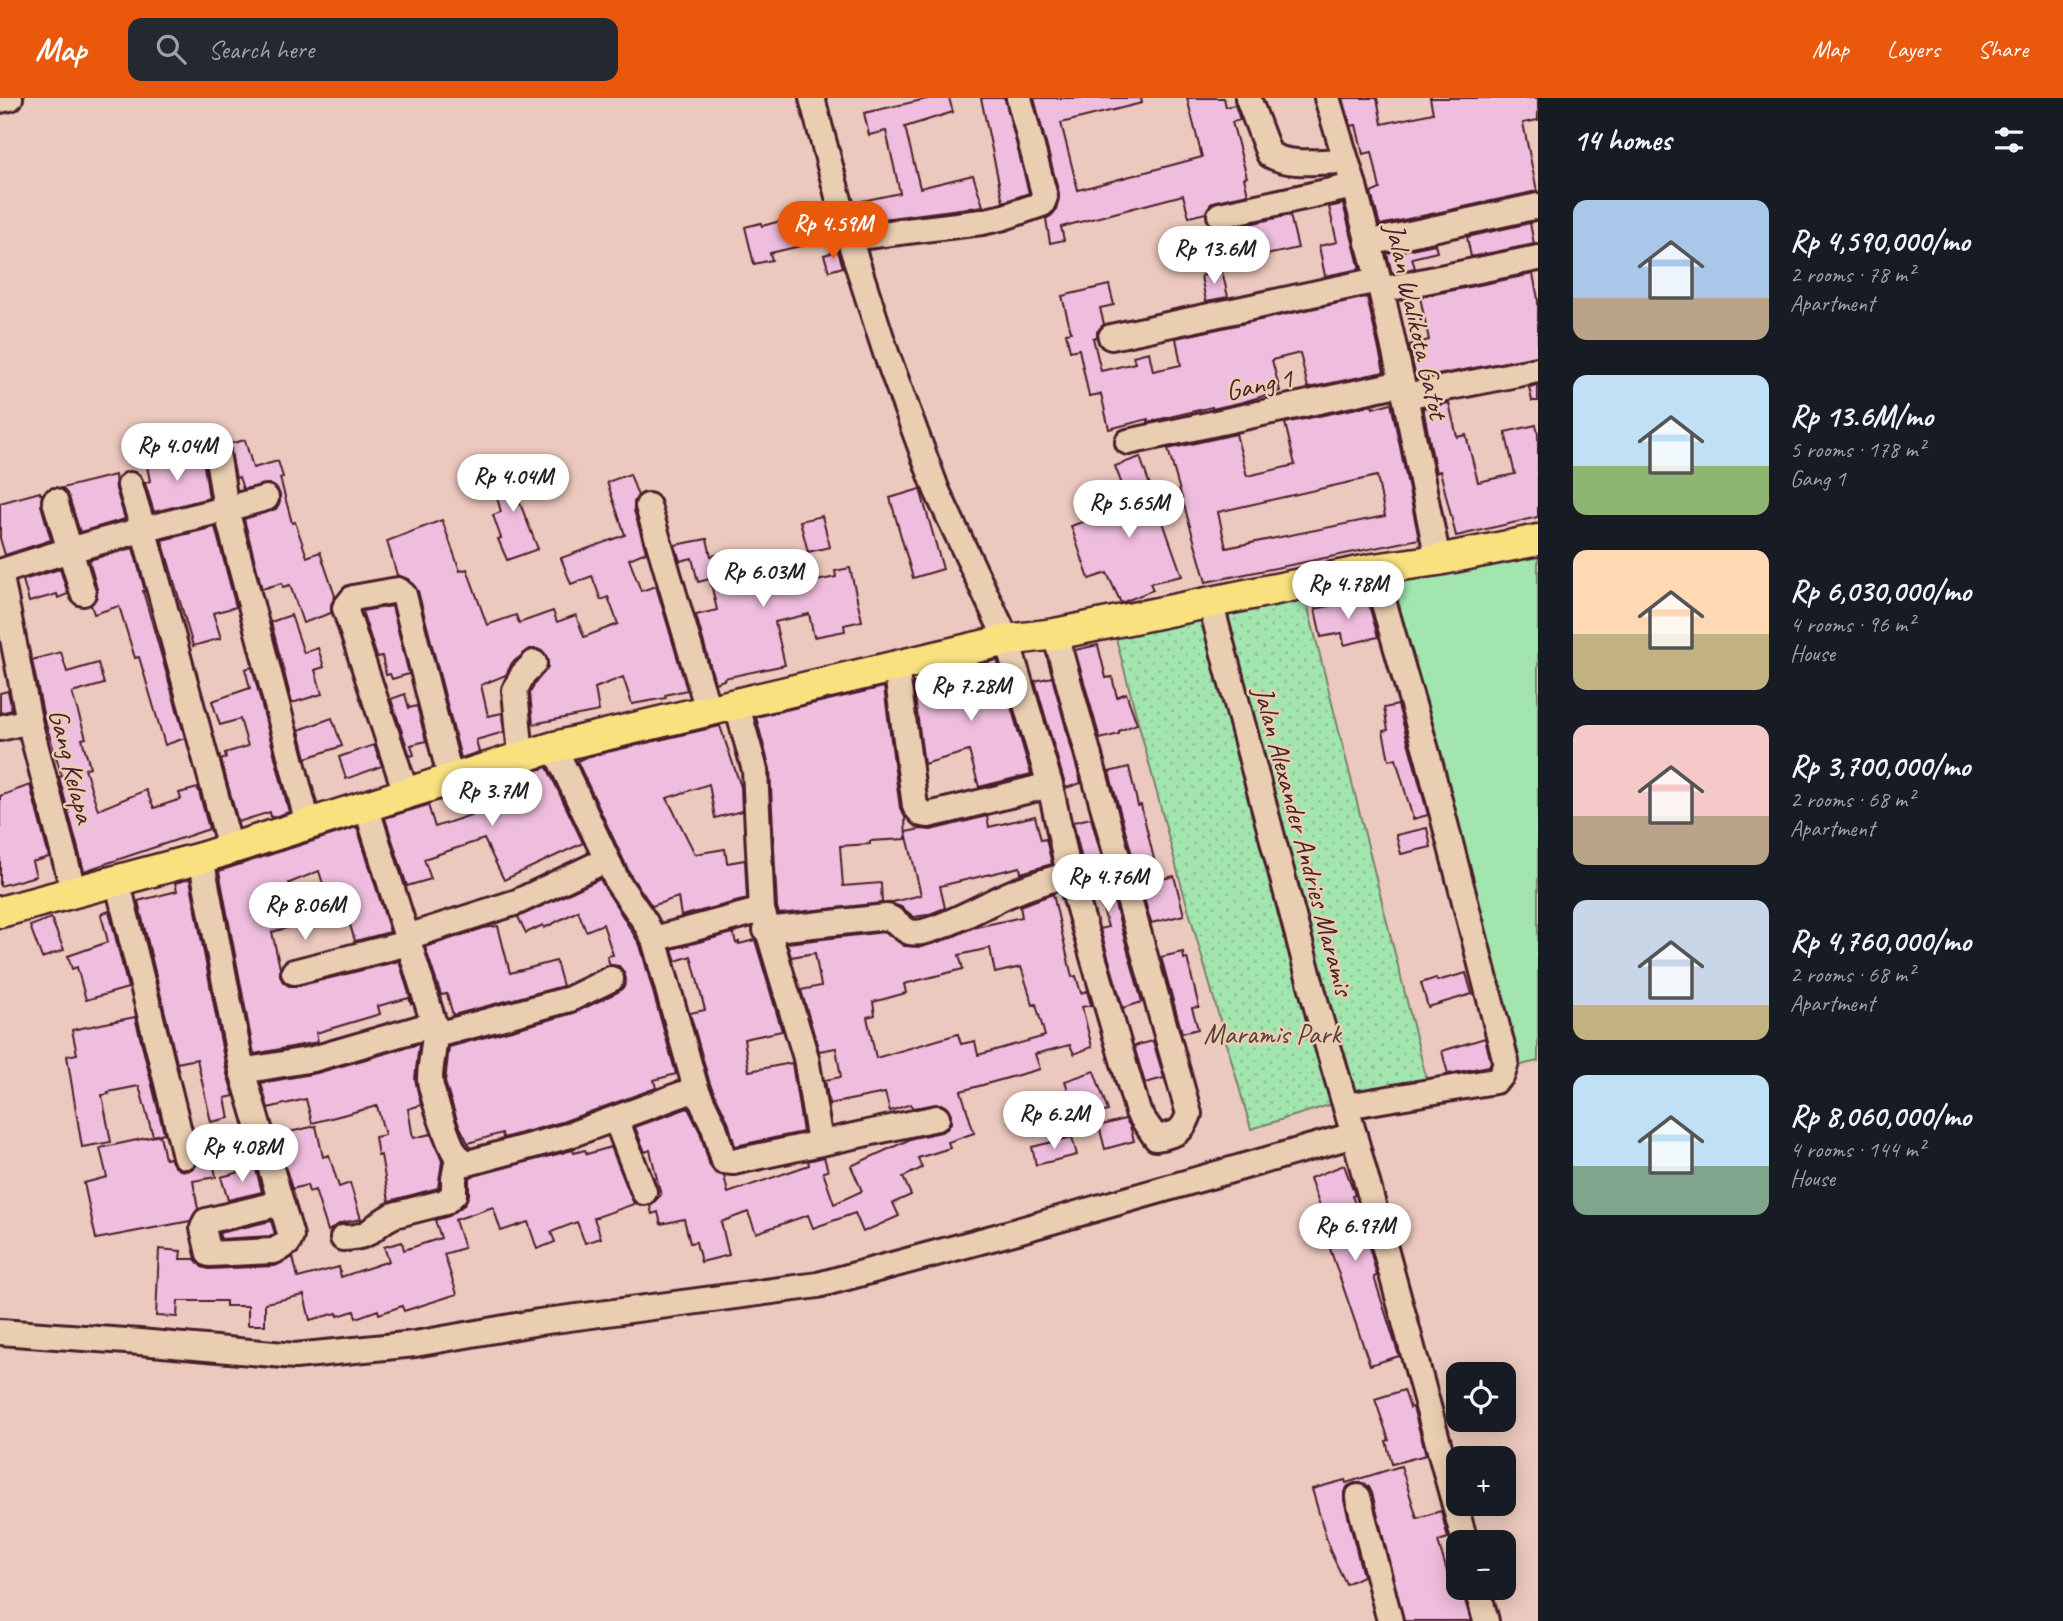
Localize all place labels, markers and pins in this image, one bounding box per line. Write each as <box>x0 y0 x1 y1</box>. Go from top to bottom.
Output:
pin: Rp 4.59M <box>761 202 905 261</box>
pin: Rp 13.6M <box>1142 226 1286 286</box>
pin: Rp 4.04M <box>105 424 249 483</box>
pin: Rp 4.04M <box>441 454 585 514</box>
pin: Rp 5.65M <box>1057 480 1201 540</box>
pin: Rp 6.03M <box>691 550 835 609</box>
pin: Rp 4.78M <box>1276 561 1420 621</box>
pin: Rp 7.28M <box>899 664 1043 723</box>
pin: Rp 3.7M <box>427 768 557 828</box>
pin: Rp 4.76M <box>1036 854 1180 914</box>
pin: Rp 8.06M <box>233 882 377 942</box>
pin: Rp 6.2M <box>989 1091 1119 1151</box>
pin: Rp 4.08M <box>170 1124 314 1184</box>
pin: Rp 6.97M <box>1283 1204 1427 1263</box>

